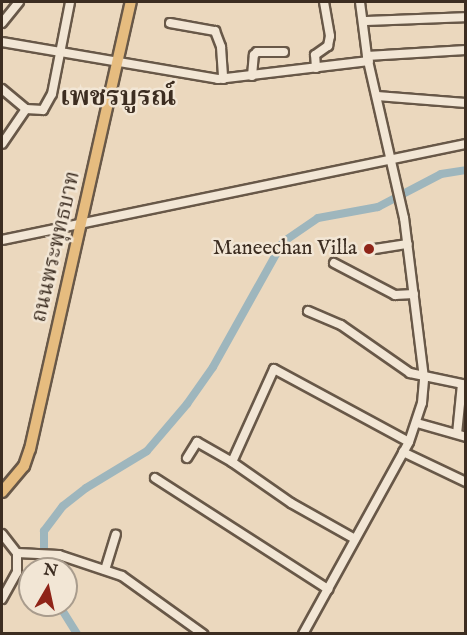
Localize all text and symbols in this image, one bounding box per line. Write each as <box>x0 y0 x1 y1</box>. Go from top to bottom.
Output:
district label: เพชรบูรณ์ <box>60 83 176 115</box>
street label: ถนนพระพุทธบาท <box>27 169 87 325</box>
place label: Maneechan Villa <box>213 236 357 262</box>
marker: Maneechan Villa <box>362 242 376 256</box>
north arrow <box>18 557 78 617</box>
text: N <box>42 560 59 582</box>

